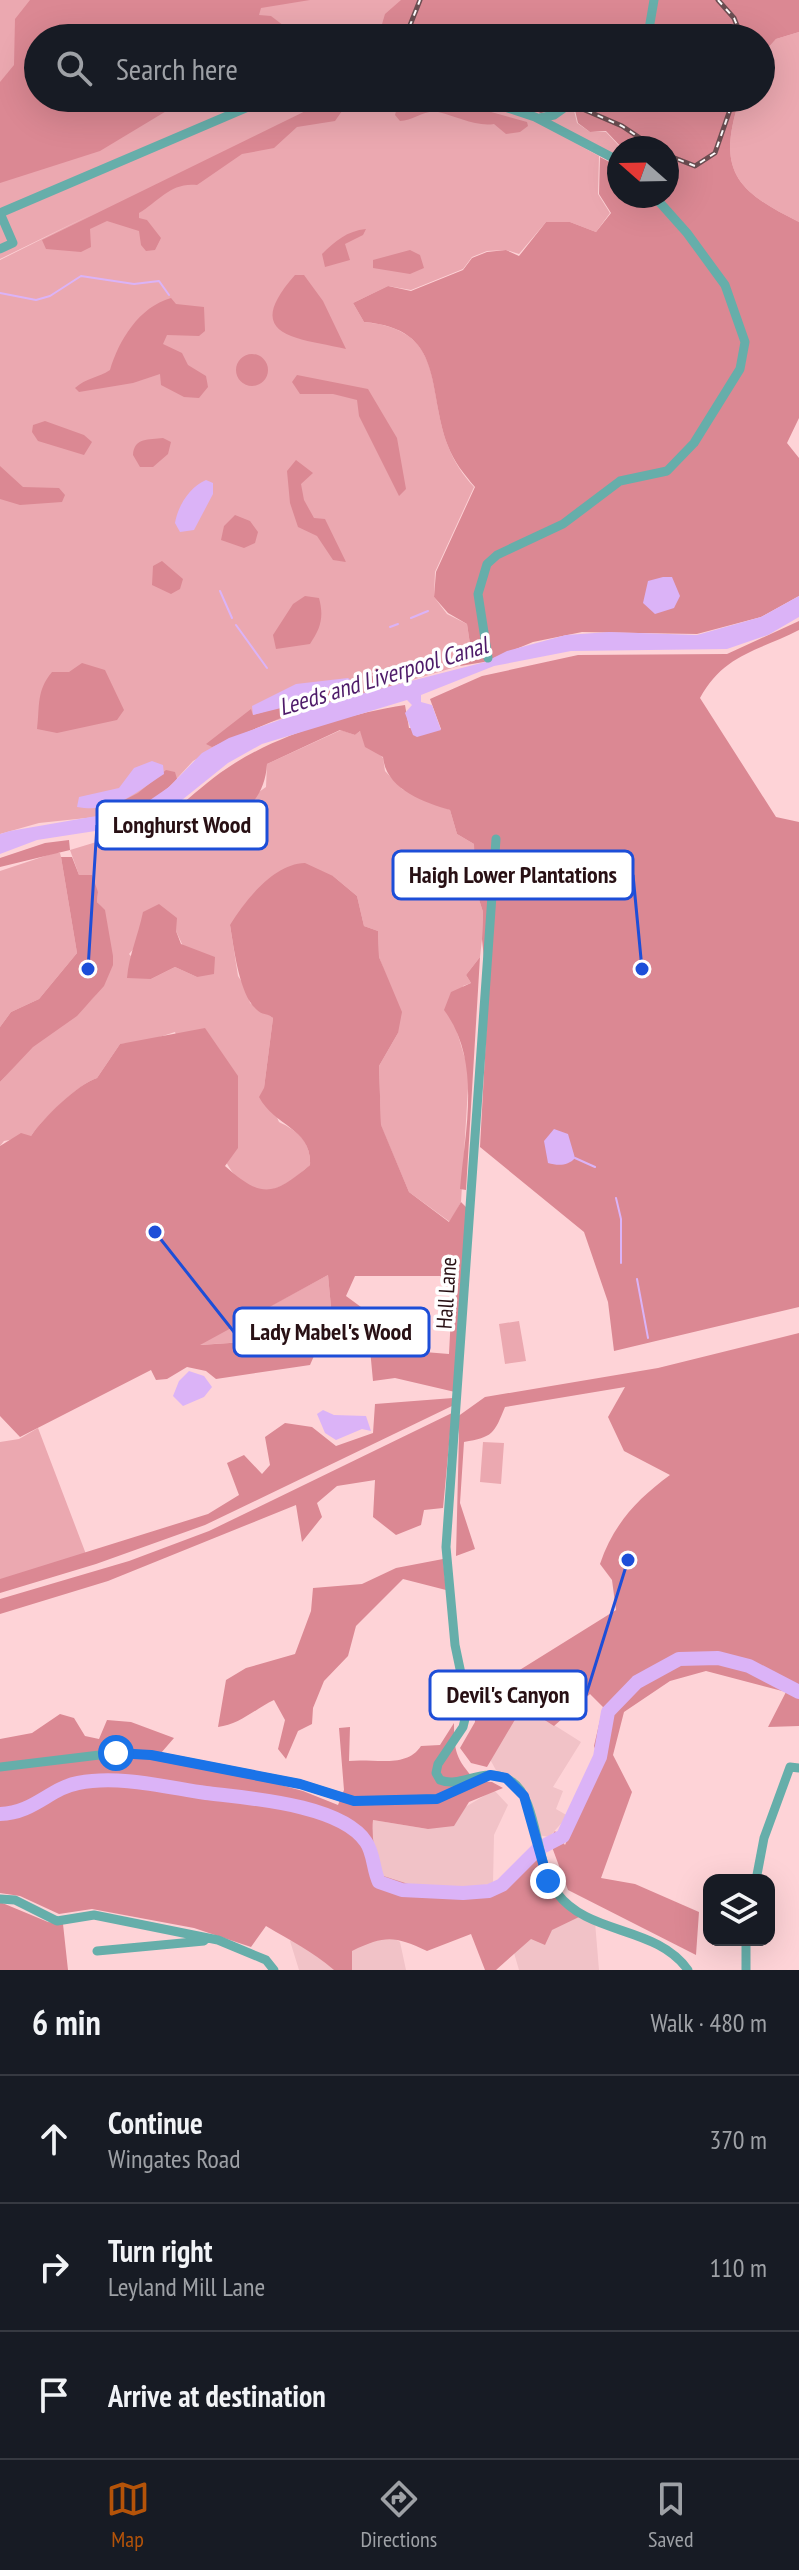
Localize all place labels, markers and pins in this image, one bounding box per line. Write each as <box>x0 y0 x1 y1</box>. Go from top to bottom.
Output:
callout: Longhurst Wood <box>97 801 267 849</box>
callout: Haigh Lower Plantations <box>393 851 633 899</box>
callout: Lady Mabel's Wood <box>234 1308 429 1356</box>
callout: Devil's Canyon <box>430 1671 586 1719</box>

